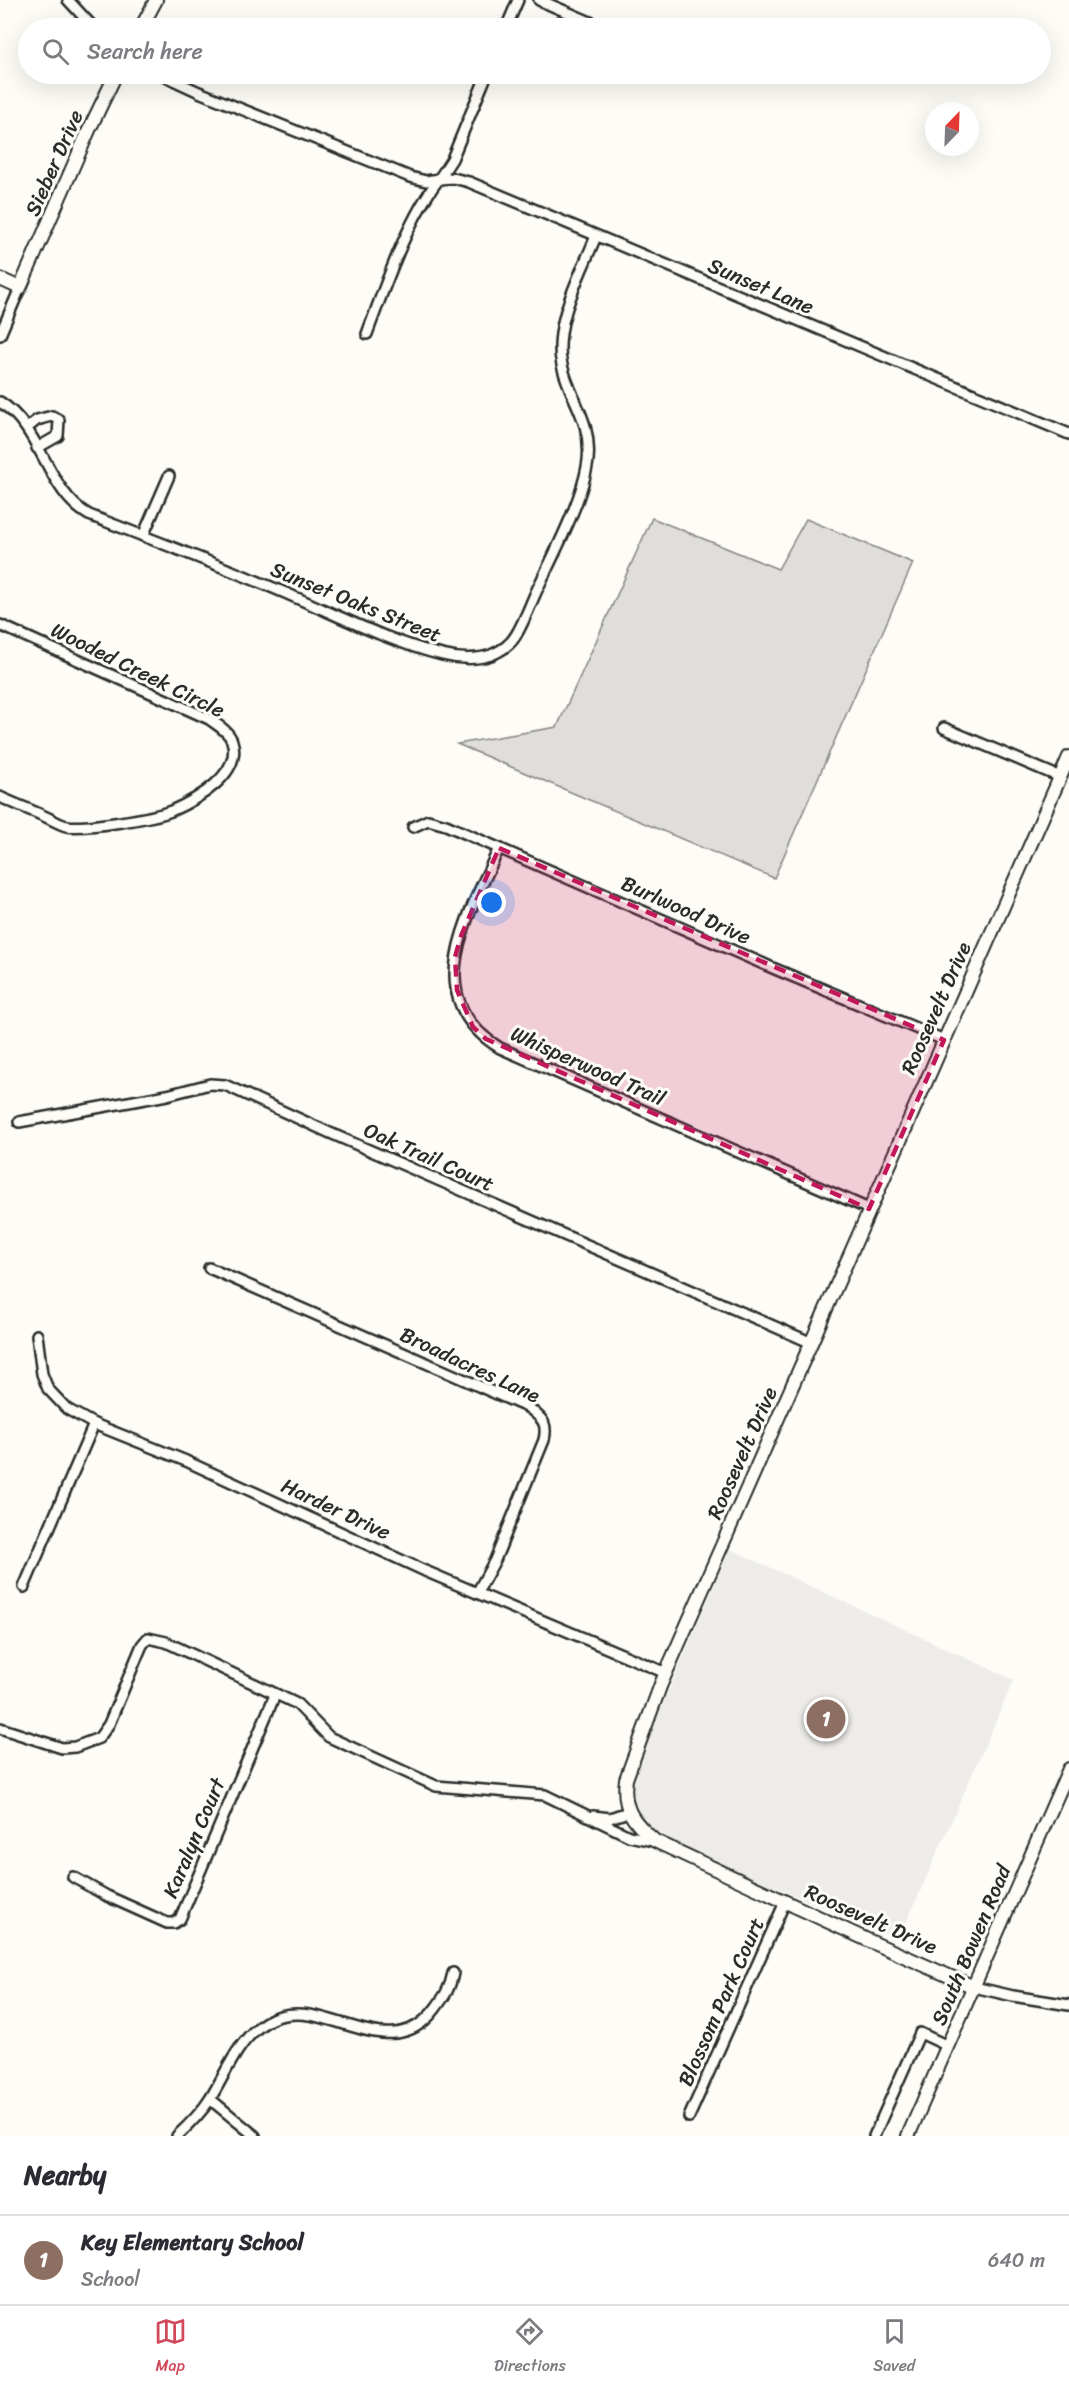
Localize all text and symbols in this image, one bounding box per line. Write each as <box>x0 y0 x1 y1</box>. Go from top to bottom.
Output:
search box <box>18 18 1051 84</box>
text: Search here <box>87 32 203 71</box>
icon: search <box>39 35 72 68</box>
north arrow <box>925 102 979 156</box>
street label: Sieber Drive <box>14 103 94 222</box>
street label: Sunset Lane <box>702 247 820 326</box>
street label: Sunset Oaks Street <box>265 550 447 654</box>
street label: Wooded Creek Circle <box>44 611 232 729</box>
street label: Burlwood Drive <box>615 864 757 956</box>
your location <box>477 888 506 917</box>
street label: Roosevelt Drive <box>890 935 982 1081</box>
street label: Whisperwood Trail <box>504 1015 672 1118</box>
street label: Oak Trail Court <box>357 1111 501 1203</box>
street label: Broadacres Lane <box>393 1316 547 1414</box>
street label: Roosevelt Drive <box>696 1380 788 1526</box>
street label: Harder Drive <box>275 1467 397 1551</box>
pin: 1 <box>806 1696 846 1742</box>
street label: Karalyn Court <box>152 1770 237 1904</box>
street label: South Bowen Road <box>920 1857 1023 2031</box>
street label: Roosevelt Drive <box>798 1873 944 1965</box>
street label: Blossom Park Court <box>667 1911 775 2093</box>
text: Nearby <box>24 2152 106 2198</box>
text: Key Elementary School <box>81 2223 304 2262</box>
text: 1 <box>39 2243 48 2278</box>
text: 640 m <box>988 2243 1045 2278</box>
text: School <box>81 2262 140 2297</box>
tab: Map <box>154 2315 187 2380</box>
tab: Directions <box>494 2315 566 2380</box>
tab: Saved <box>873 2315 915 2380</box>

